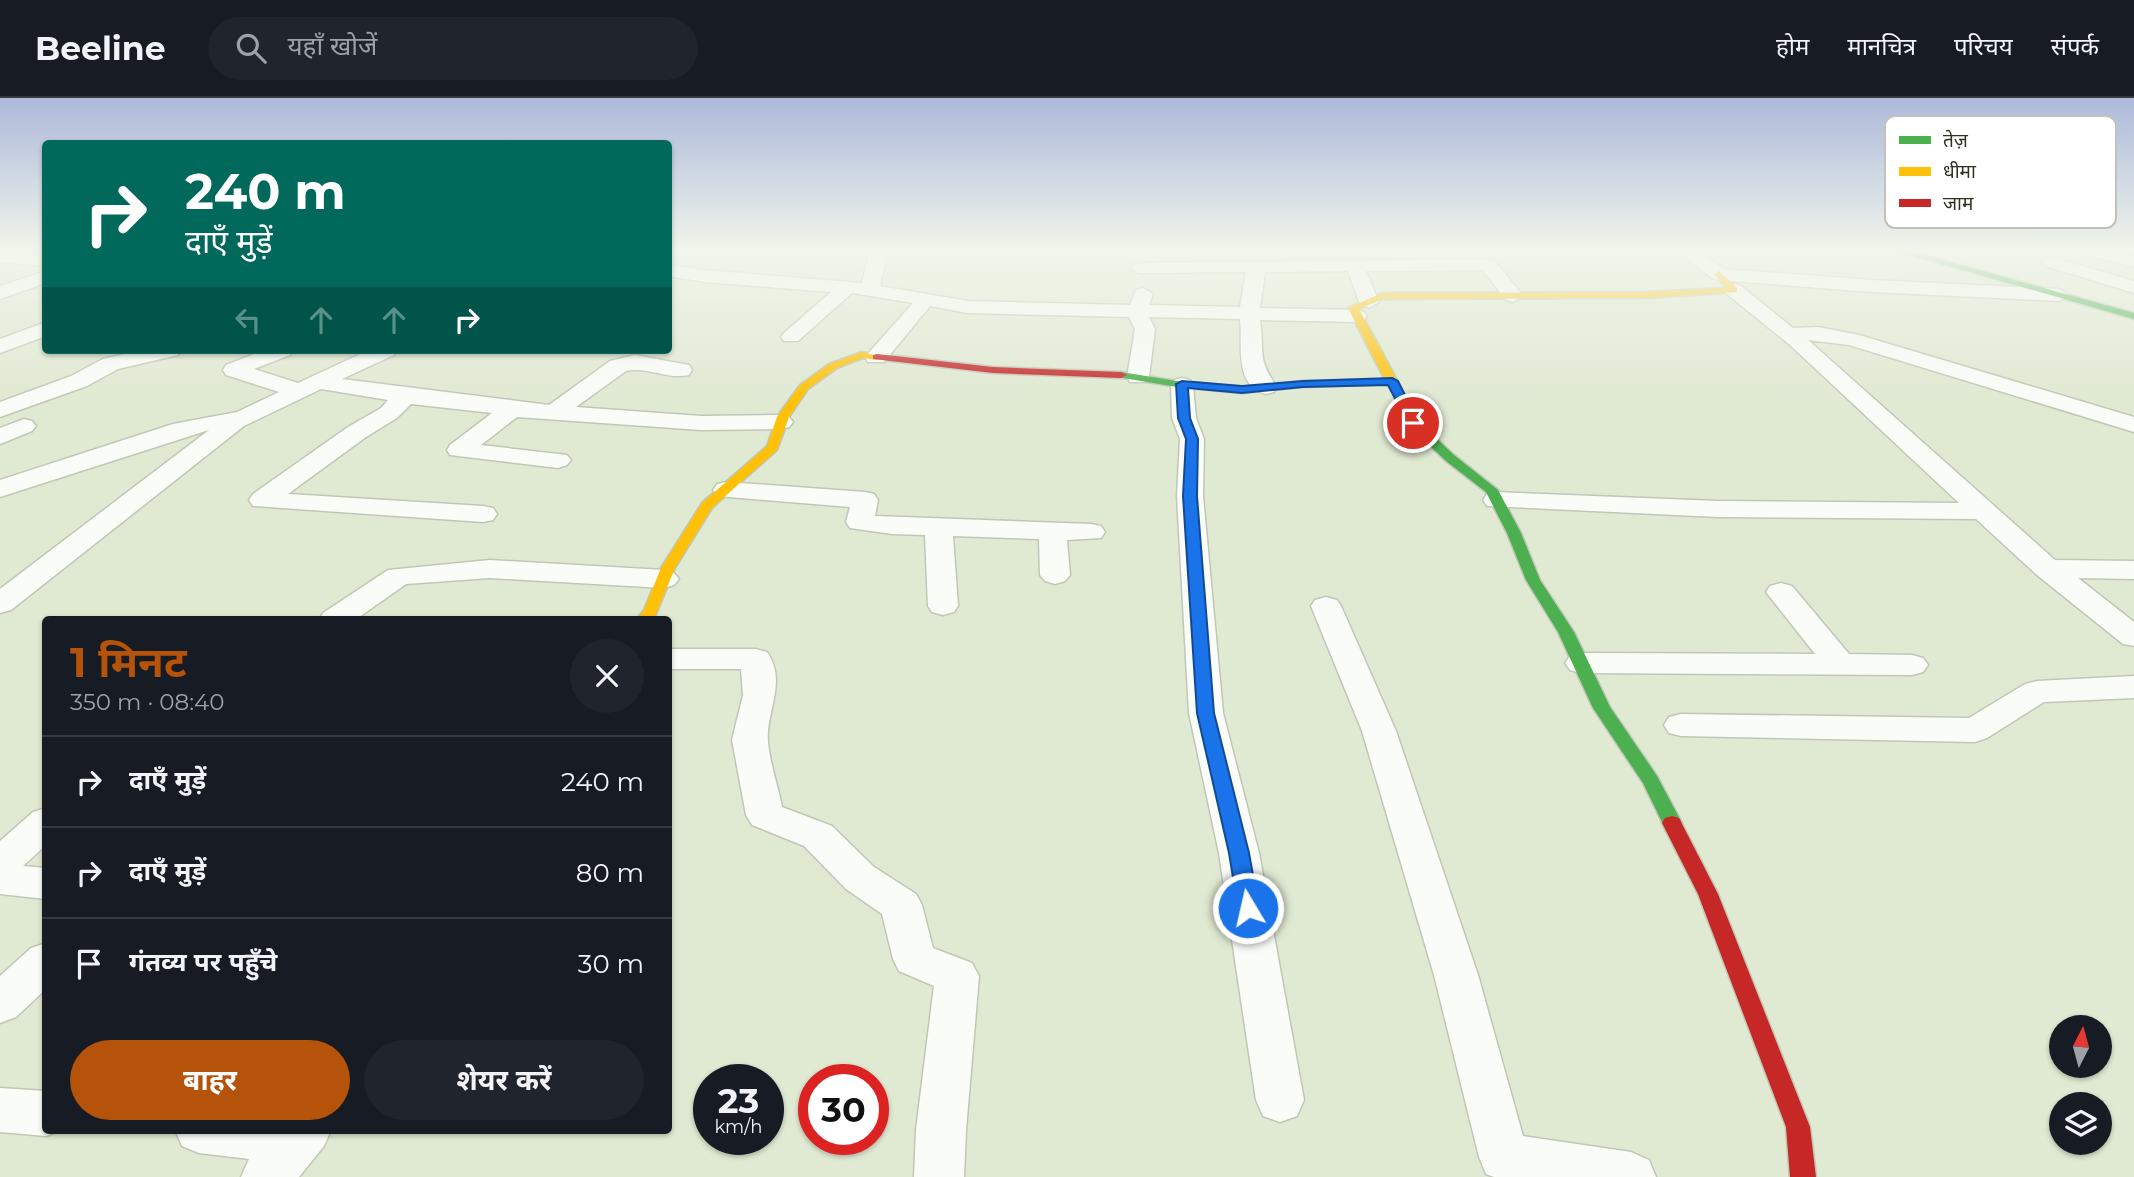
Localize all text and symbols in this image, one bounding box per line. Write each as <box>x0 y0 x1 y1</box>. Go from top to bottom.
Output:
search box <box>208 17 698 80</box>
text: Beeline <box>35 28 166 68</box>
icon: search <box>232 29 270 67</box>
text: यहाँ खोजें <box>288 30 377 62</box>
text: होम <box>1776 32 1809 61</box>
text: मानचित्र <box>1847 32 1916 61</box>
text: परिचय <box>1954 32 2013 61</box>
text: संपर्क <box>2051 32 2099 61</box>
legend <box>1885 116 2116 228</box>
text: तेज़ <box>1943 129 1969 152</box>
text: धीमा <box>1943 160 1977 183</box>
text: 240 m <box>185 162 346 221</box>
icon: right <box>70 168 161 259</box>
text: जाम <box>1943 192 1974 215</box>
text: दाएँ मुड़ें <box>185 222 273 261</box>
icon: left <box>229 301 267 339</box>
icon: ahead <box>302 301 340 339</box>
icon: ahead <box>375 301 413 339</box>
icon: right <box>448 301 486 339</box>
pin <box>1383 393 1443 453</box>
icon: arrive <box>1394 404 1432 442</box>
text: 1 मिनट <box>70 636 187 688</box>
button: close <box>570 639 644 713</box>
text: 350 m · 08:40 <box>70 688 224 716</box>
icon: right <box>70 763 108 801</box>
text: दाएँ मुड़ें <box>129 764 206 796</box>
text: 240 m <box>561 766 644 798</box>
icon: right <box>70 854 108 892</box>
text: दाएँ मुड़ें <box>129 855 206 887</box>
text: 80 m <box>576 857 644 889</box>
position arrow <box>1211 871 1285 945</box>
icon: arrive <box>70 945 108 983</box>
text: गंतव्य पर पहुँचे <box>129 946 277 978</box>
text: 30 m <box>578 948 644 980</box>
north arrow <box>2049 1015 2112 1078</box>
map controls <box>2049 1015 2112 1155</box>
button: बाहर <box>70 1040 350 1120</box>
button: शेयर करें <box>364 1040 644 1120</box>
speed limit sign: 30 <box>798 1064 889 1155</box>
text: 23 <box>718 1079 759 1122</box>
button: layers <box>2049 1092 2112 1155</box>
text: km/h <box>714 1116 763 1138</box>

